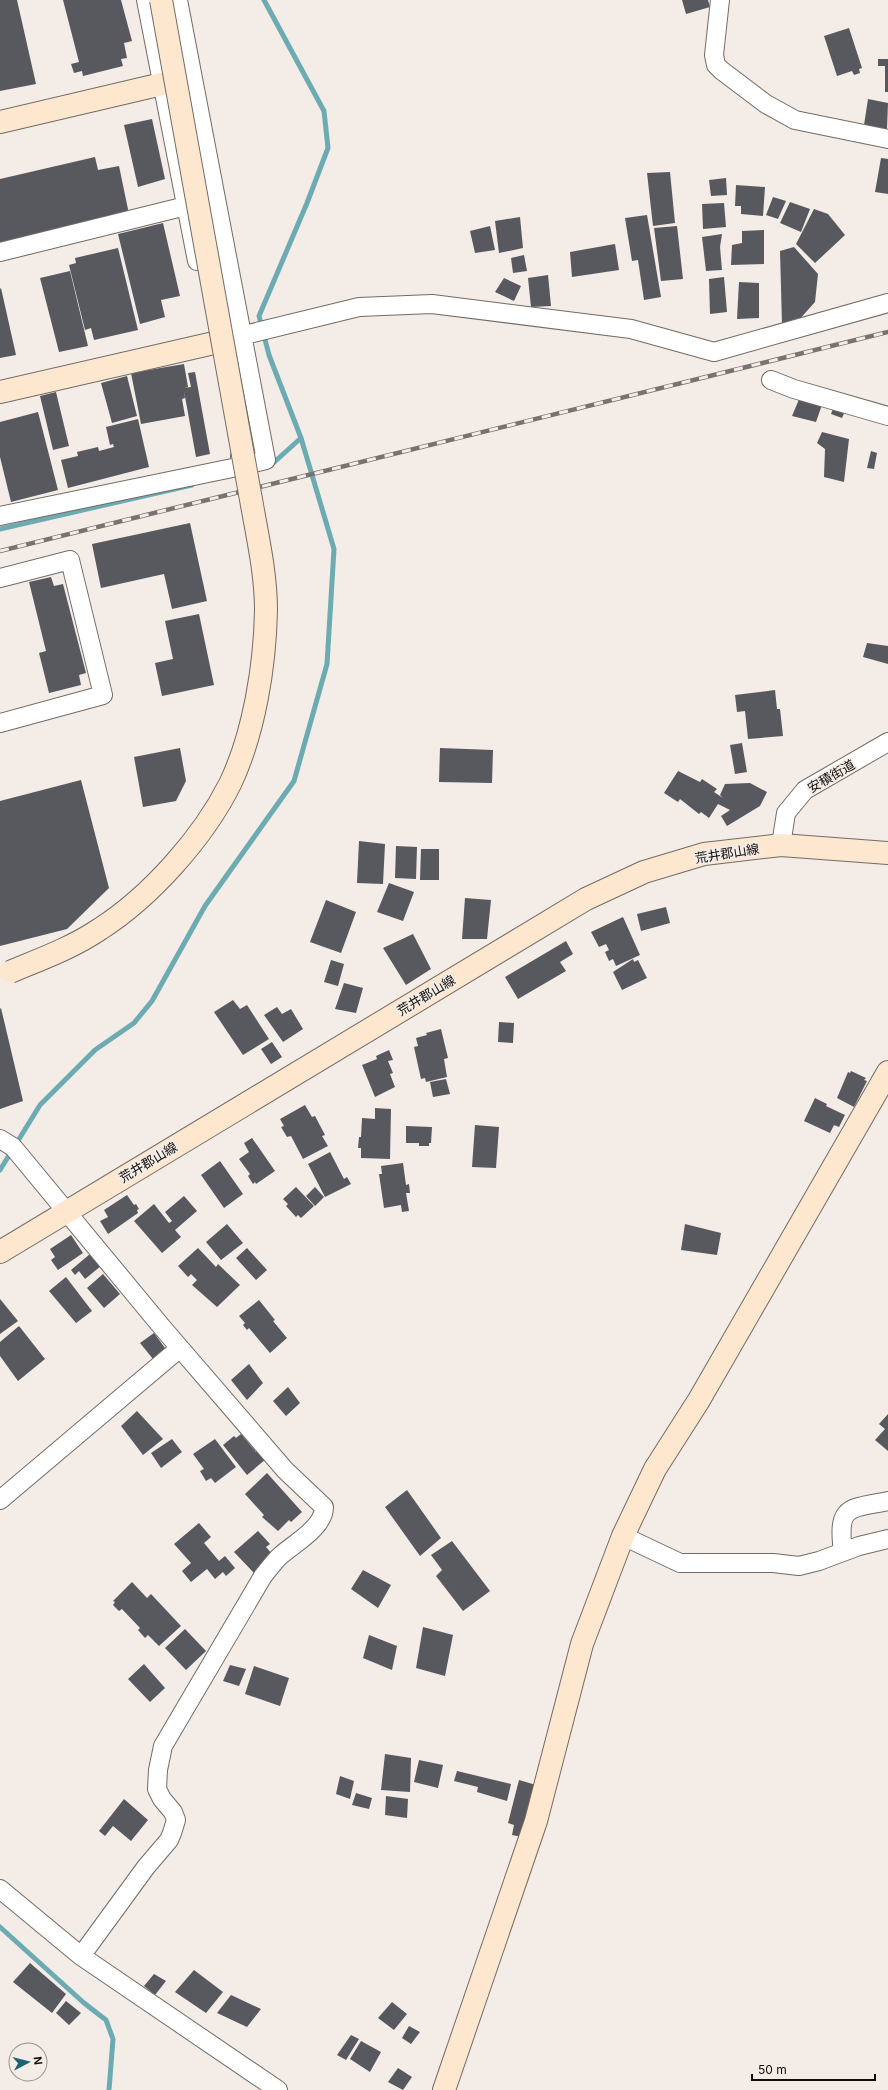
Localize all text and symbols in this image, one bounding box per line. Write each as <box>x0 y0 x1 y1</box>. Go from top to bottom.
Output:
street label: 安積街道 <box>804 756 858 796</box>
street label: 荒井郡山線 <box>694 840 760 866</box>
street label: 荒井郡山線 <box>394 971 458 1019</box>
street label: 荒井郡山線 <box>116 1138 180 1186</box>
north arrow <box>8 2042 48 2082</box>
text: N <box>30 2056 45 2066</box>
scale bar <box>752 2056 875 2082</box>
text: 50 m <box>758 2062 787 2077</box>

